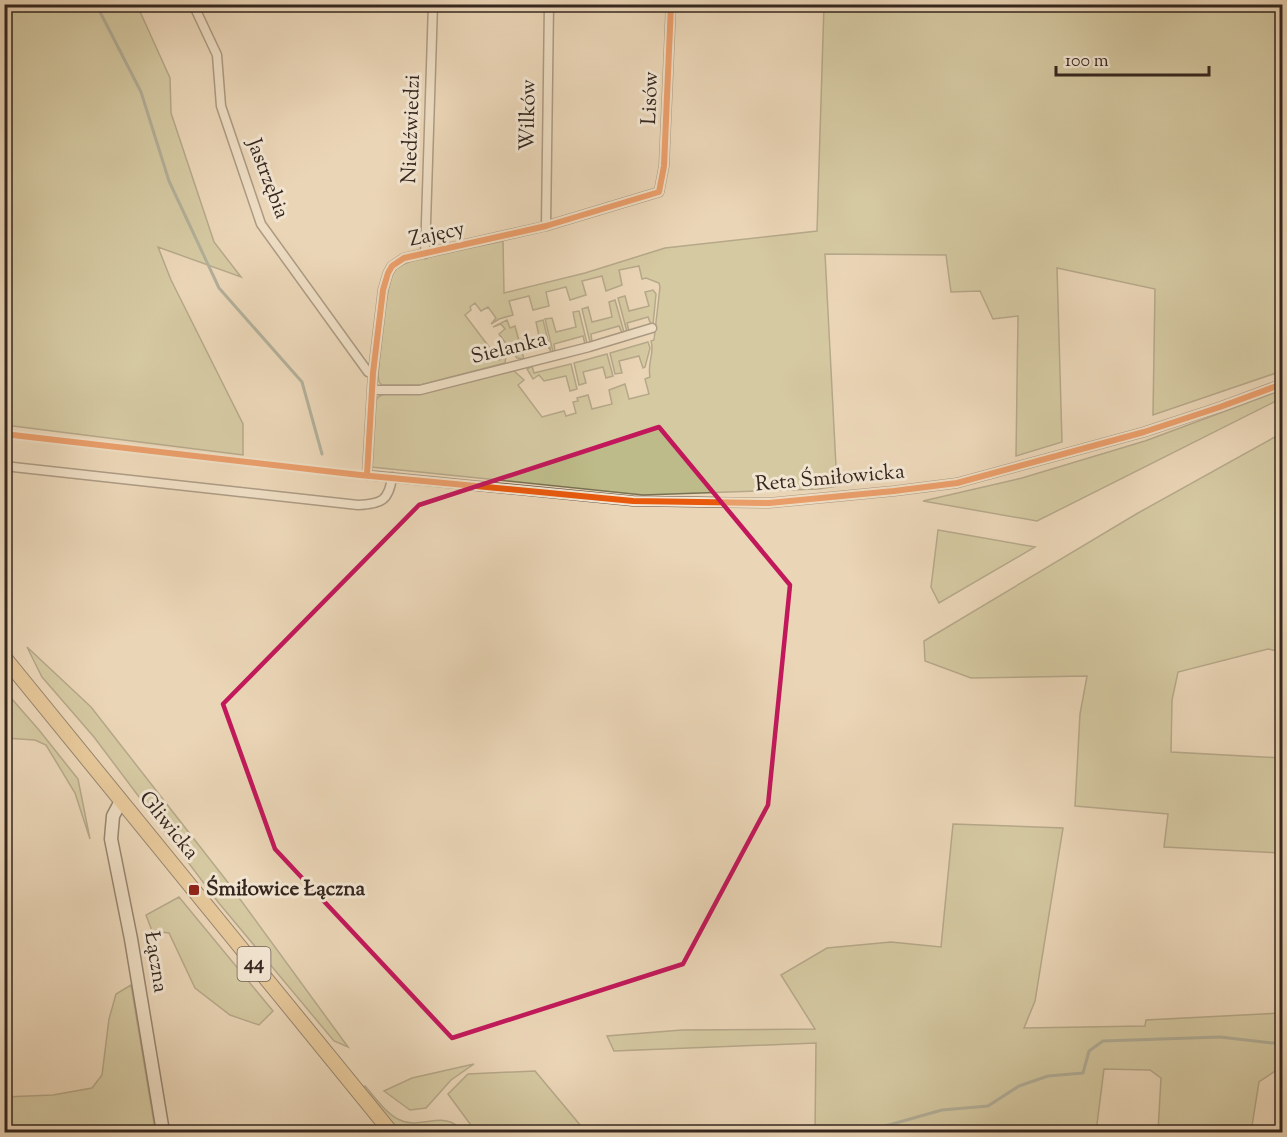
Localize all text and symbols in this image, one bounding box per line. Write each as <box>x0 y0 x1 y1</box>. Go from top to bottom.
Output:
scale bar <box>1056 39 1209 77</box>
text: 100 m <box>1065 49 1109 75</box>
street label: Lisów <box>635 70 667 125</box>
street label: Niedźwiedzi <box>395 74 429 184</box>
street label: Wilków <box>513 79 545 151</box>
street label: Jastrzębia <box>238 134 296 224</box>
street label: Zajęcy <box>406 214 468 256</box>
street label: Sielanka <box>468 325 550 373</box>
street label: Reta Śmiłowicka <box>754 457 906 500</box>
street label: Gliwicka <box>131 785 205 867</box>
place label: Śmiłowice Łączna <box>206 875 366 905</box>
marker: Śmiłowice Łączna <box>187 883 201 897</box>
street label: Łączna <box>135 929 175 995</box>
road number: 44 <box>238 947 270 981</box>

